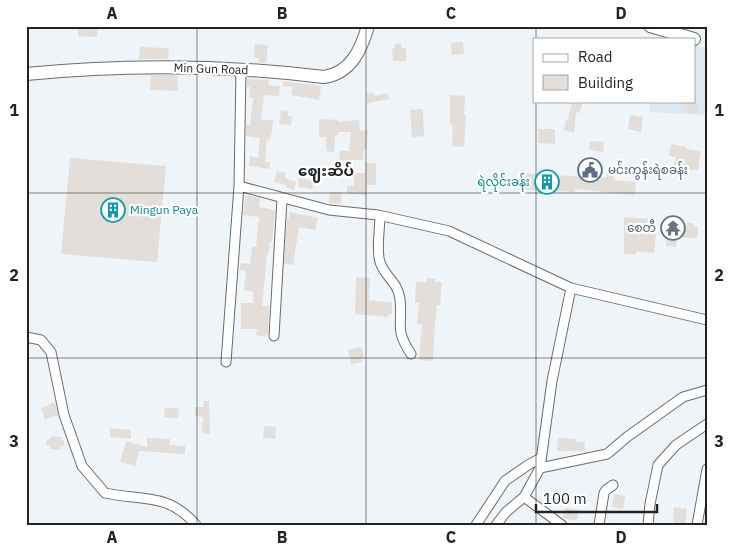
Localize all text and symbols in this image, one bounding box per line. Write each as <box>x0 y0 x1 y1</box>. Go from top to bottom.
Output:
text: A <box>107 3 118 23</box>
text: B <box>277 3 288 23</box>
text: C <box>446 3 456 23</box>
text: D <box>615 3 627 23</box>
legend <box>533 38 696 102</box>
text: Road <box>578 47 613 66</box>
street label: Min Gun Road <box>173 60 249 77</box>
text: Building <box>578 73 633 92</box>
text: 1 <box>9 100 19 120</box>
text: 1 <box>714 100 724 120</box>
public building icon: မင်းကွန်းရဲစခန်း <box>577 157 603 183</box>
district label: ဈေးဆိပ် <box>298 161 354 183</box>
place label: မင်းကွန်းရဲစခန်း <box>608 161 688 180</box>
building icon: ရဲလိုင်းခန်း <box>534 169 560 195</box>
place label: ရဲလိုင်းခန်း <box>477 173 530 192</box>
building icon: Mingun Paya <box>100 197 126 223</box>
place label: Mingun Paya <box>130 202 199 217</box>
temple icon: စေတီ <box>660 215 686 241</box>
place label: စေတီ <box>627 219 656 235</box>
text: 2 <box>9 265 19 285</box>
text: 2 <box>714 265 724 285</box>
text: 3 <box>9 431 19 451</box>
text: 3 <box>714 431 724 451</box>
scale bar <box>536 481 657 513</box>
text: 100 m <box>543 489 587 508</box>
text: A <box>107 527 118 547</box>
text: B <box>277 527 288 547</box>
text: C <box>446 527 456 547</box>
text: D <box>615 527 627 547</box>

